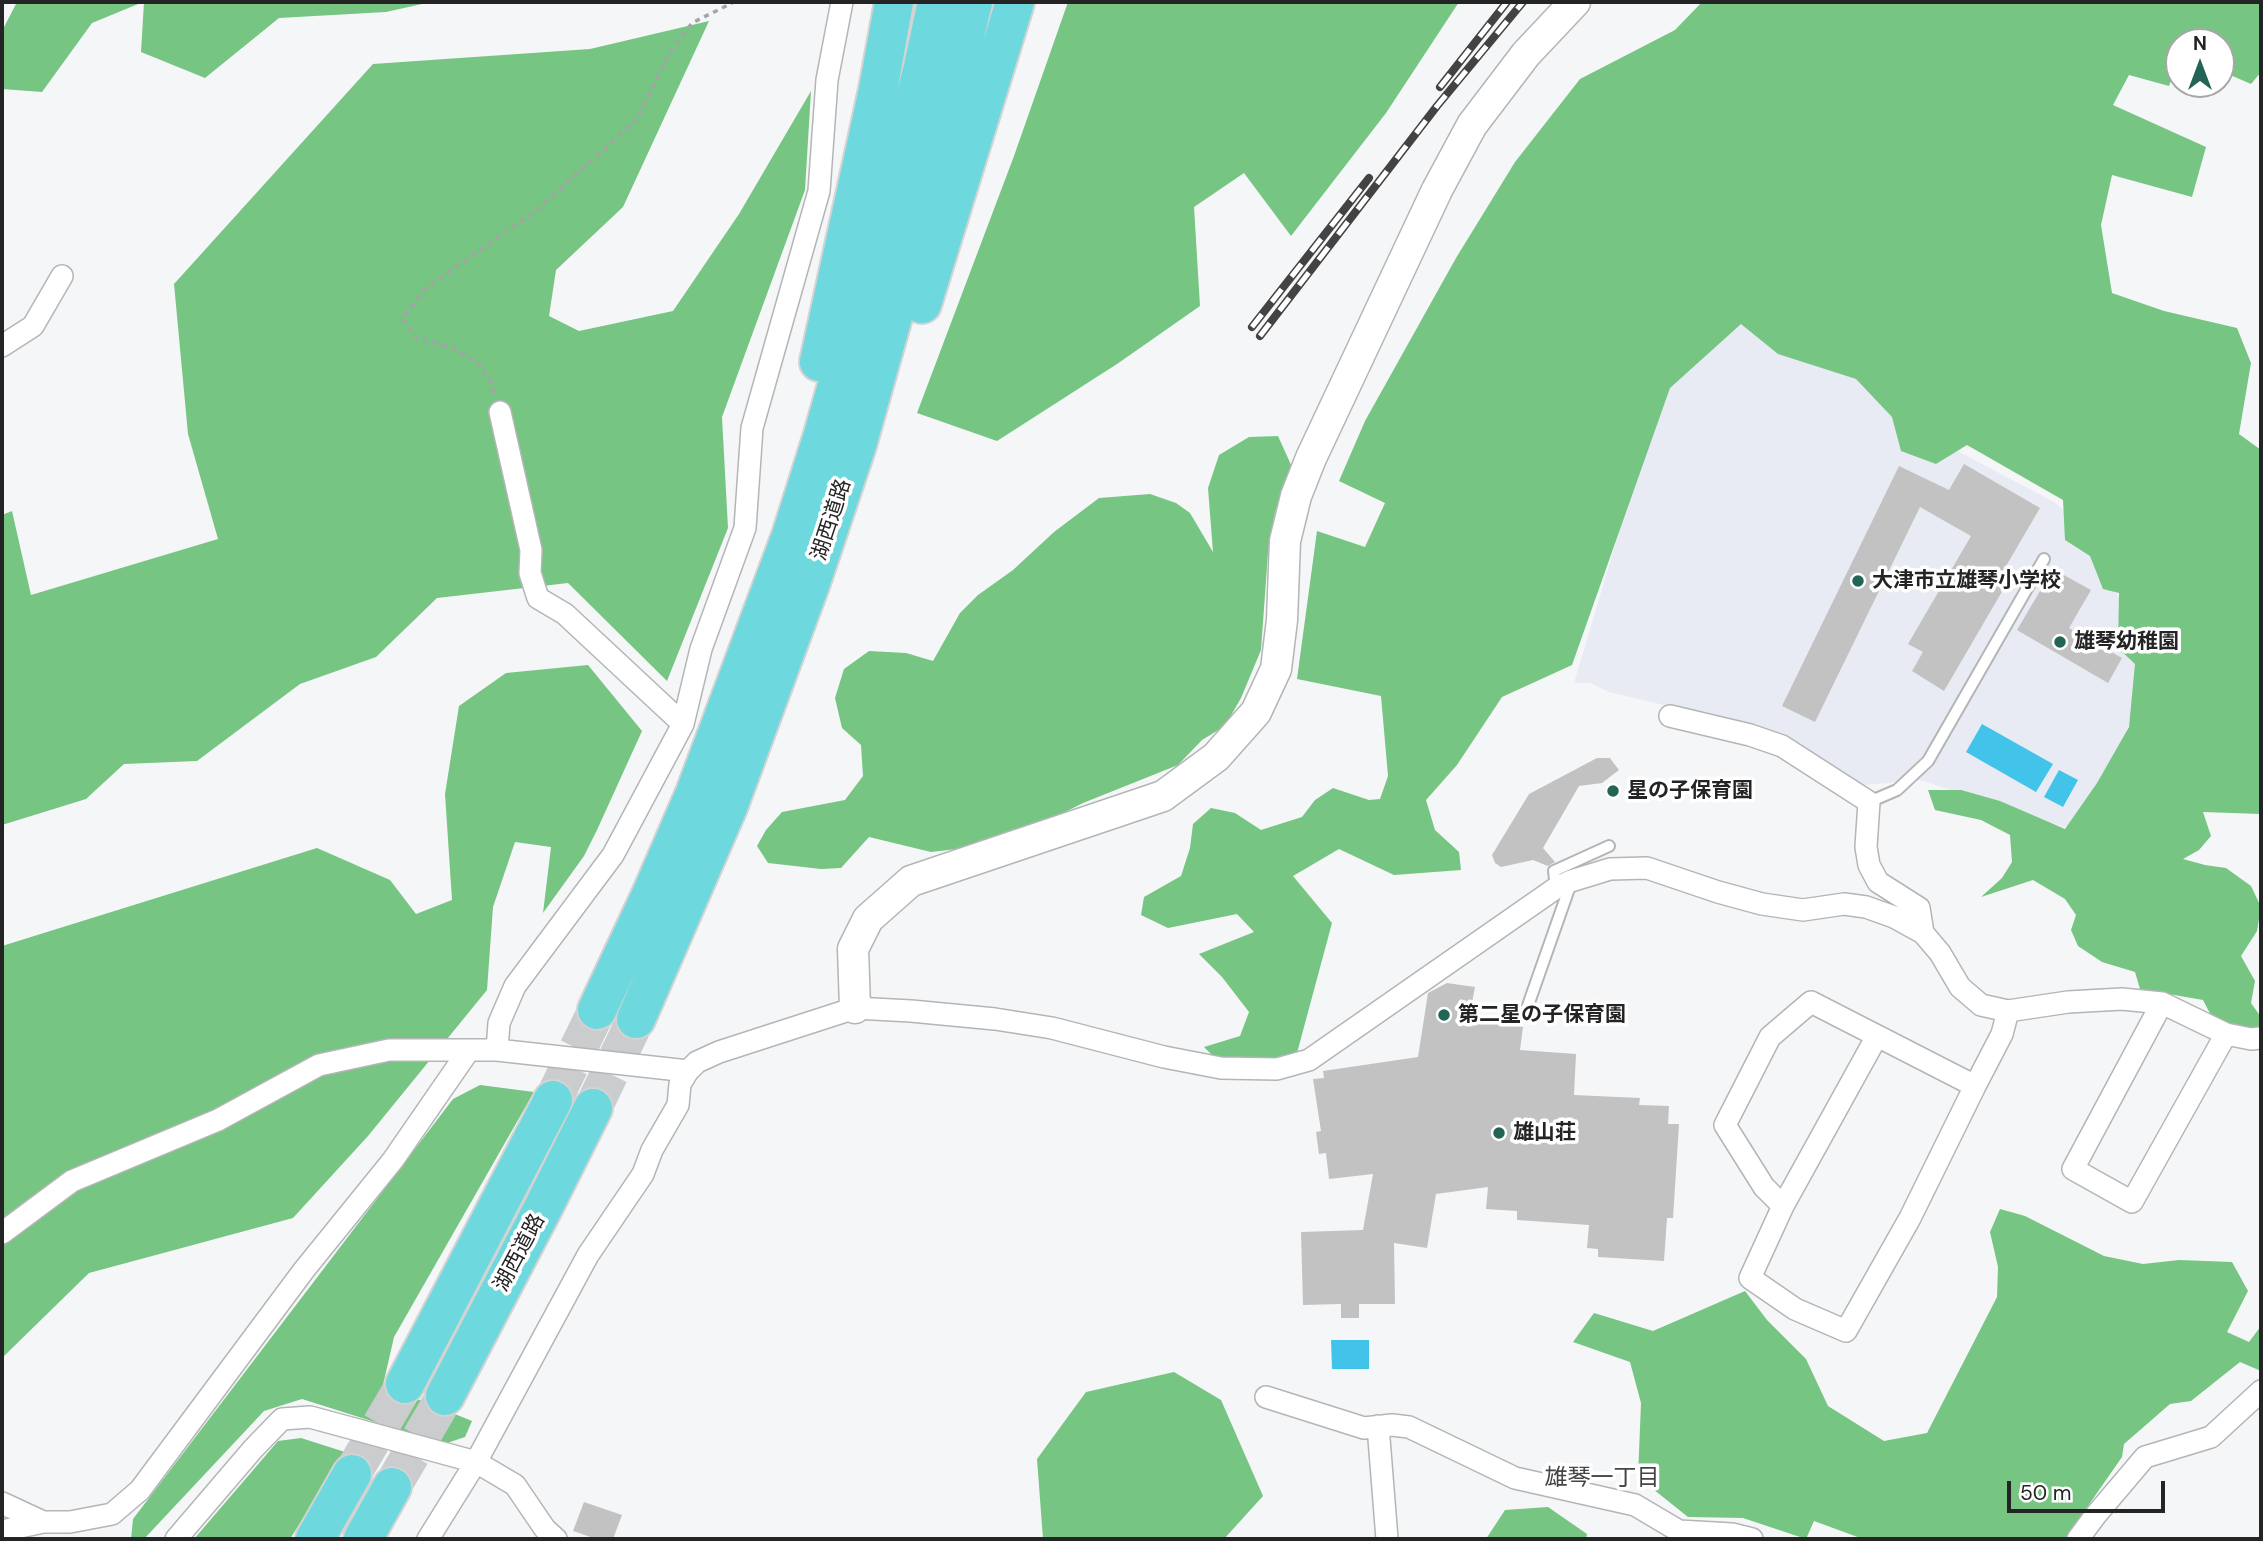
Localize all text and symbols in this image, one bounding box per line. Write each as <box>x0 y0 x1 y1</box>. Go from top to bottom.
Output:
north arrow <box>2165 28 2235 98</box>
text: N <box>2193 31 2207 56</box>
street label: 湖西道路 <box>807 476 857 564</box>
place label: 大津市立雄琴小学校 <box>1872 568 2061 594</box>
marker: 大津市立雄琴小学校 <box>1850 573 1866 589</box>
place label: 雄琴幼稚園 <box>2074 629 2179 655</box>
marker: 雄琴幼稚園 <box>2052 634 2068 650</box>
place label: 星の子保育園 <box>1627 778 1753 804</box>
marker: 星の子保育園 <box>1605 783 1621 799</box>
place label: 第二星の子保育園 <box>1458 1002 1626 1028</box>
marker: 第二星の子保育園 <box>1436 1007 1452 1023</box>
place label: 雄山荘 <box>1513 1120 1576 1146</box>
marker: 雄山荘 <box>1491 1125 1507 1141</box>
street label: 湖西道路 <box>489 1210 551 1296</box>
district label: 雄琴一丁目 <box>1545 1465 1659 1493</box>
scale bar <box>2011 1468 2168 1512</box>
text: 50 m <box>2020 1479 2071 1507</box>

